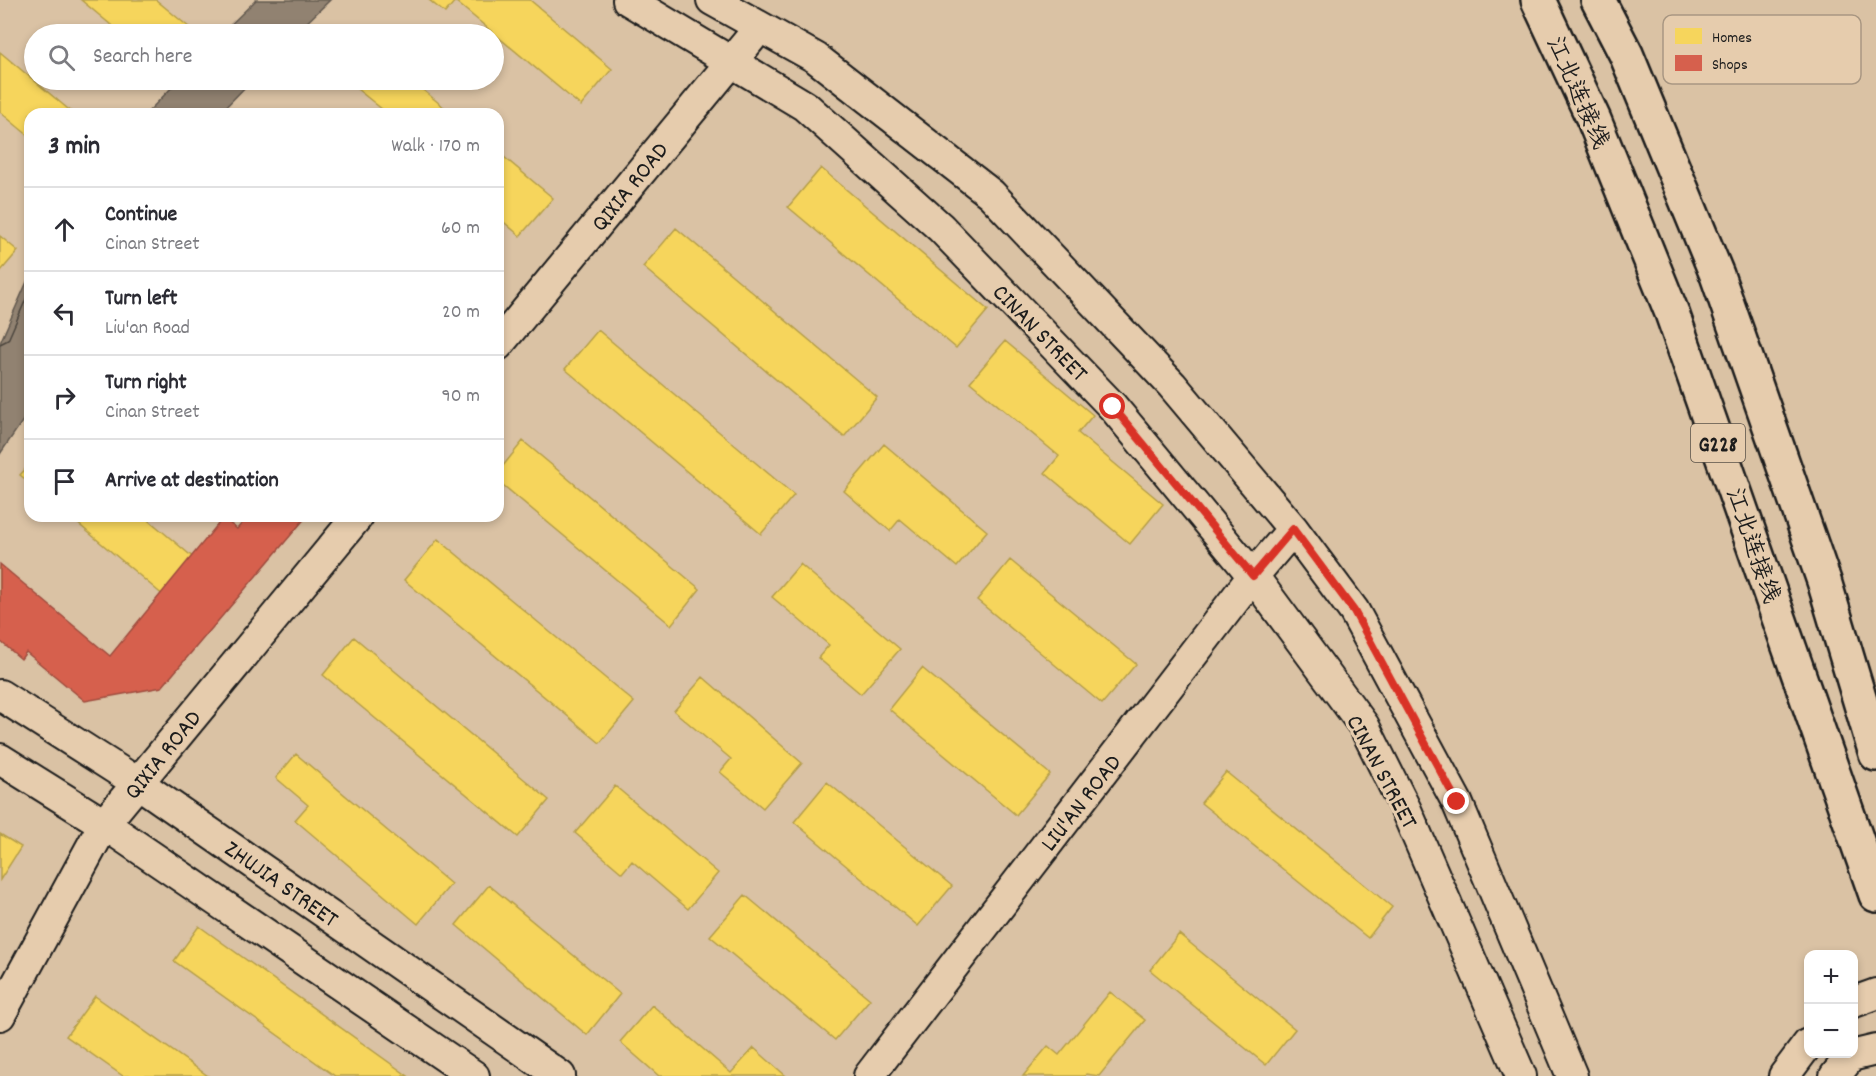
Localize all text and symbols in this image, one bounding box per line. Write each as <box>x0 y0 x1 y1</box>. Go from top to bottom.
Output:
legend <box>1663 15 1861 84</box>
search box <box>24 24 504 90</box>
text: Homes <box>1712 27 1752 50</box>
street label: 江北连接线 <box>1536 31 1616 155</box>
icon: search <box>45 41 78 74</box>
text: Search here <box>93 42 192 73</box>
text: Shops <box>1712 54 1748 77</box>
text: 3 min <box>48 129 100 166</box>
text: Walk · 170 m <box>391 133 480 161</box>
street label: QIXIA ROAD <box>584 136 678 240</box>
text: Continue <box>105 200 177 231</box>
icon: ahead <box>48 213 81 246</box>
text: 60 m <box>441 215 480 243</box>
text: Cinan Street <box>105 231 200 259</box>
street label: CINAN STREET <box>983 277 1095 391</box>
text: Turn left <box>105 284 177 315</box>
icon: left <box>48 297 81 330</box>
text: 20 m <box>442 299 480 327</box>
text: Liu'an Road <box>105 315 190 343</box>
text: Turn right <box>105 368 187 399</box>
icon: right <box>48 381 81 414</box>
text: 90 m <box>442 383 480 411</box>
route start <box>1099 393 1125 419</box>
text: Cinan Street <box>105 399 200 427</box>
road number: G228 <box>1691 424 1745 462</box>
icon: arrive <box>48 465 81 498</box>
text: Arrive at destination <box>105 466 279 497</box>
street label: 江北连接线 <box>1716 484 1787 608</box>
street label: QIXIA ROAD <box>117 704 211 808</box>
street label: CINAN STREET <box>1336 709 1425 836</box>
street label: LIU'AN ROAD <box>1034 748 1131 860</box>
route end <box>1443 788 1469 814</box>
street label: ZHUJIA STREET <box>216 834 345 938</box>
map controls <box>1804 950 1858 1058</box>
button: + <box>1804 950 1858 1004</box>
button: − <box>1804 1004 1858 1058</box>

